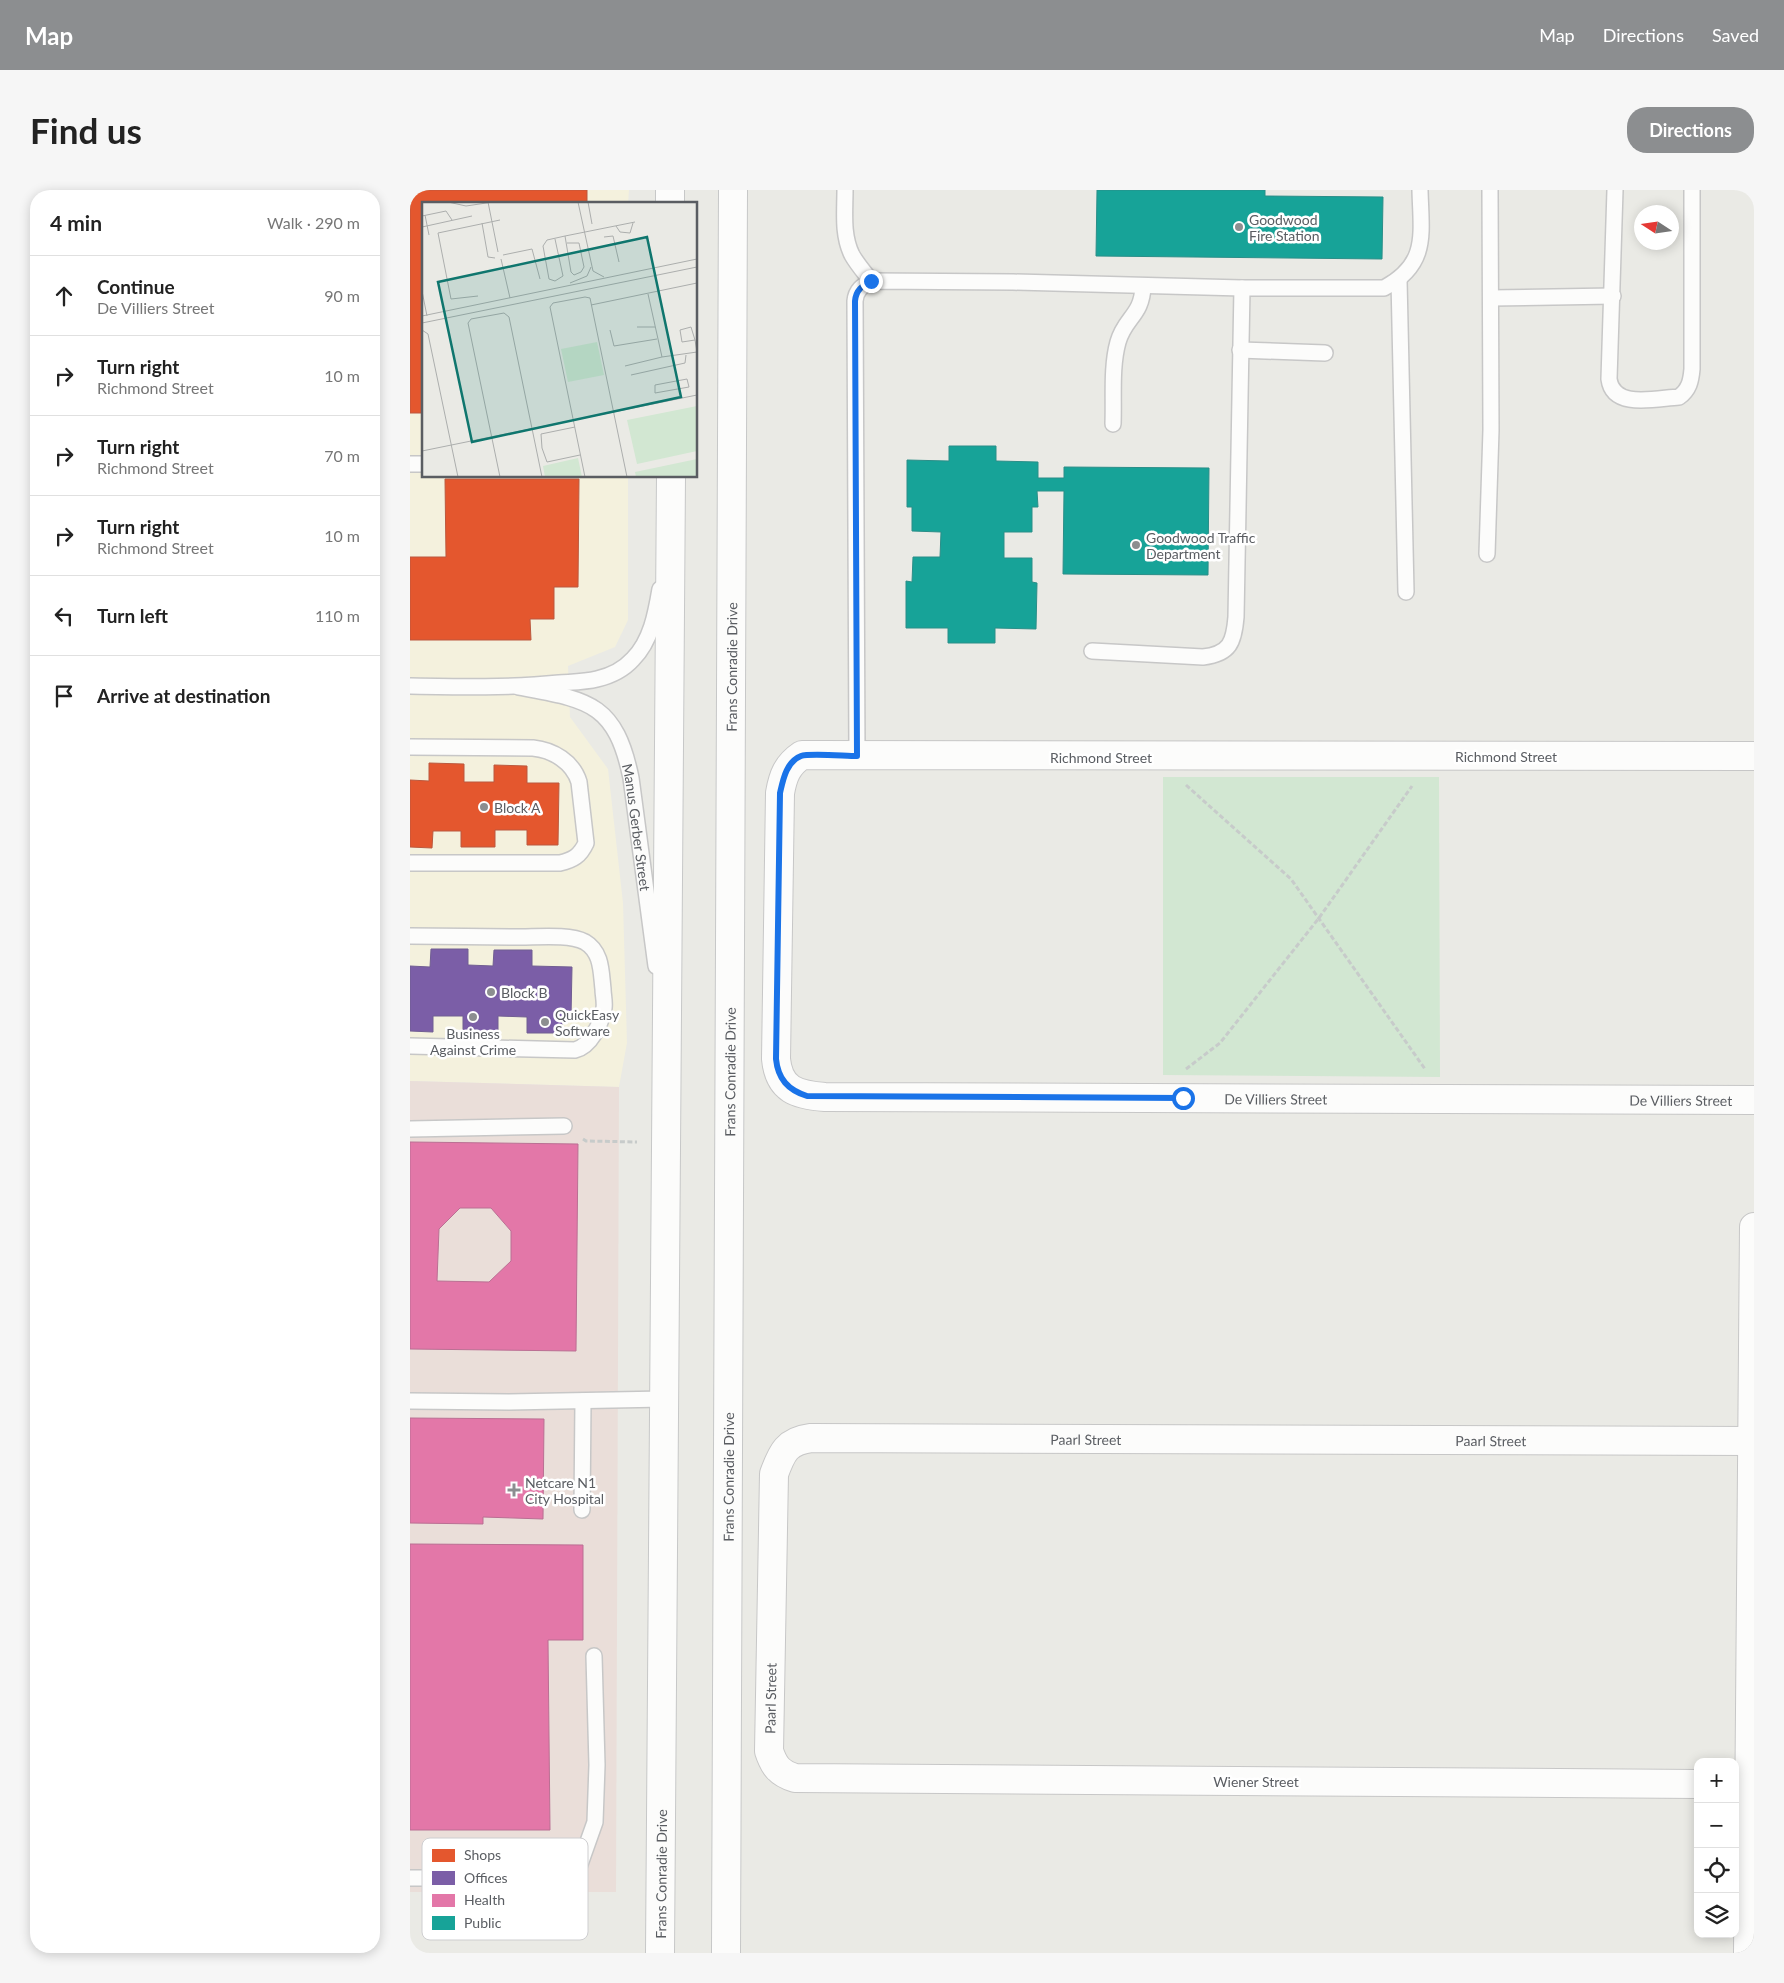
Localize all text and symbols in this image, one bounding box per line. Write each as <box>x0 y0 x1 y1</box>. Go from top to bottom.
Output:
text: Map <box>25 21 73 50</box>
text: Map <box>1539 24 1575 46</box>
text: Directions <box>1603 24 1684 46</box>
text: Saved <box>1712 24 1759 46</box>
button: Directions <box>1627 107 1754 153</box>
text: Find us <box>30 109 142 151</box>
inset map <box>422 202 698 478</box>
north arrow <box>1634 205 1679 250</box>
text: 4 min <box>50 210 102 235</box>
place label: Goodwood Fire Station <box>1249 211 1320 244</box>
text: Walk · 290 m <box>267 213 360 232</box>
marker: Goodwood Fire Station <box>1233 221 1245 233</box>
route end <box>860 270 883 293</box>
text: Continue <box>97 275 175 298</box>
icon: ahead <box>50 282 78 310</box>
text: 90 m <box>324 286 360 305</box>
text: De Villiers Street <box>97 298 214 317</box>
text: Turn right <box>97 355 179 378</box>
icon: right <box>50 362 78 390</box>
text: 10 m <box>324 366 360 385</box>
text: Richmond Street <box>97 378 214 397</box>
text: Turn right <box>97 435 179 458</box>
icon: right <box>50 442 78 470</box>
text: 70 m <box>324 446 360 465</box>
text: Richmond Street <box>97 458 214 477</box>
text: Turn right <box>97 515 179 538</box>
icon: right <box>50 522 78 550</box>
text: 10 m <box>324 526 360 545</box>
place label: Goodwood Traffic Department <box>1146 529 1256 562</box>
text: Richmond Street <box>97 538 214 557</box>
marker: Goodwood Traffic Department <box>1130 539 1142 551</box>
icon: left <box>50 602 78 630</box>
street label: Frans Conradie Drive <box>722 602 740 732</box>
text: Turn left <box>97 604 168 627</box>
text: 110 m <box>315 606 360 625</box>
icon: arrive <box>50 682 78 710</box>
text: Arrive at destination <box>97 684 270 707</box>
street label: Richmond Street <box>1455 748 1557 765</box>
street label: Richmond Street <box>1050 749 1152 766</box>
street label: Manus Gerber Street <box>619 762 654 892</box>
place label: Block A <box>494 799 541 816</box>
marker: Block A <box>478 801 490 813</box>
place label: Block B <box>501 984 548 1001</box>
marker: Block B <box>485 986 497 998</box>
place label: QuickEasy Software <box>555 1006 620 1039</box>
street label: Frans Conradie Drive <box>721 1007 738 1137</box>
marker: Business Against Crime <box>467 1011 479 1023</box>
marker: QuickEasy Software <box>539 1016 551 1028</box>
place label: Business Against Crime <box>430 1025 516 1058</box>
route start <box>1172 1087 1195 1110</box>
street label: De Villiers Street <box>1224 1090 1327 1107</box>
street label: De Villiers Street <box>1629 1091 1732 1108</box>
street label: Frans Conradie Drive <box>719 1412 737 1542</box>
street label: Paarl Street <box>1050 1430 1121 1447</box>
street label: Paarl Street <box>1455 1432 1526 1449</box>
place label: Netcare N1 City Hospital <box>525 1474 604 1507</box>
marker: Netcare N1 City Hospital <box>507 1483 521 1497</box>
street label: Paarl Street <box>761 1663 779 1734</box>
map controls <box>1694 1758 1739 1938</box>
button: + <box>1694 1758 1739 1803</box>
street label: Wiener Street <box>1213 1773 1299 1790</box>
button: − <box>1694 1803 1739 1848</box>
street label: Frans Conradie Drive <box>652 1809 670 1939</box>
legend <box>422 1838 588 1940</box>
text: Shops <box>464 1846 501 1863</box>
button: locate <box>1694 1848 1739 1893</box>
text: Offices <box>464 1869 508 1886</box>
text: Health <box>464 1891 505 1908</box>
button: layers <box>1694 1893 1739 1938</box>
text: Public <box>464 1914 502 1931</box>

